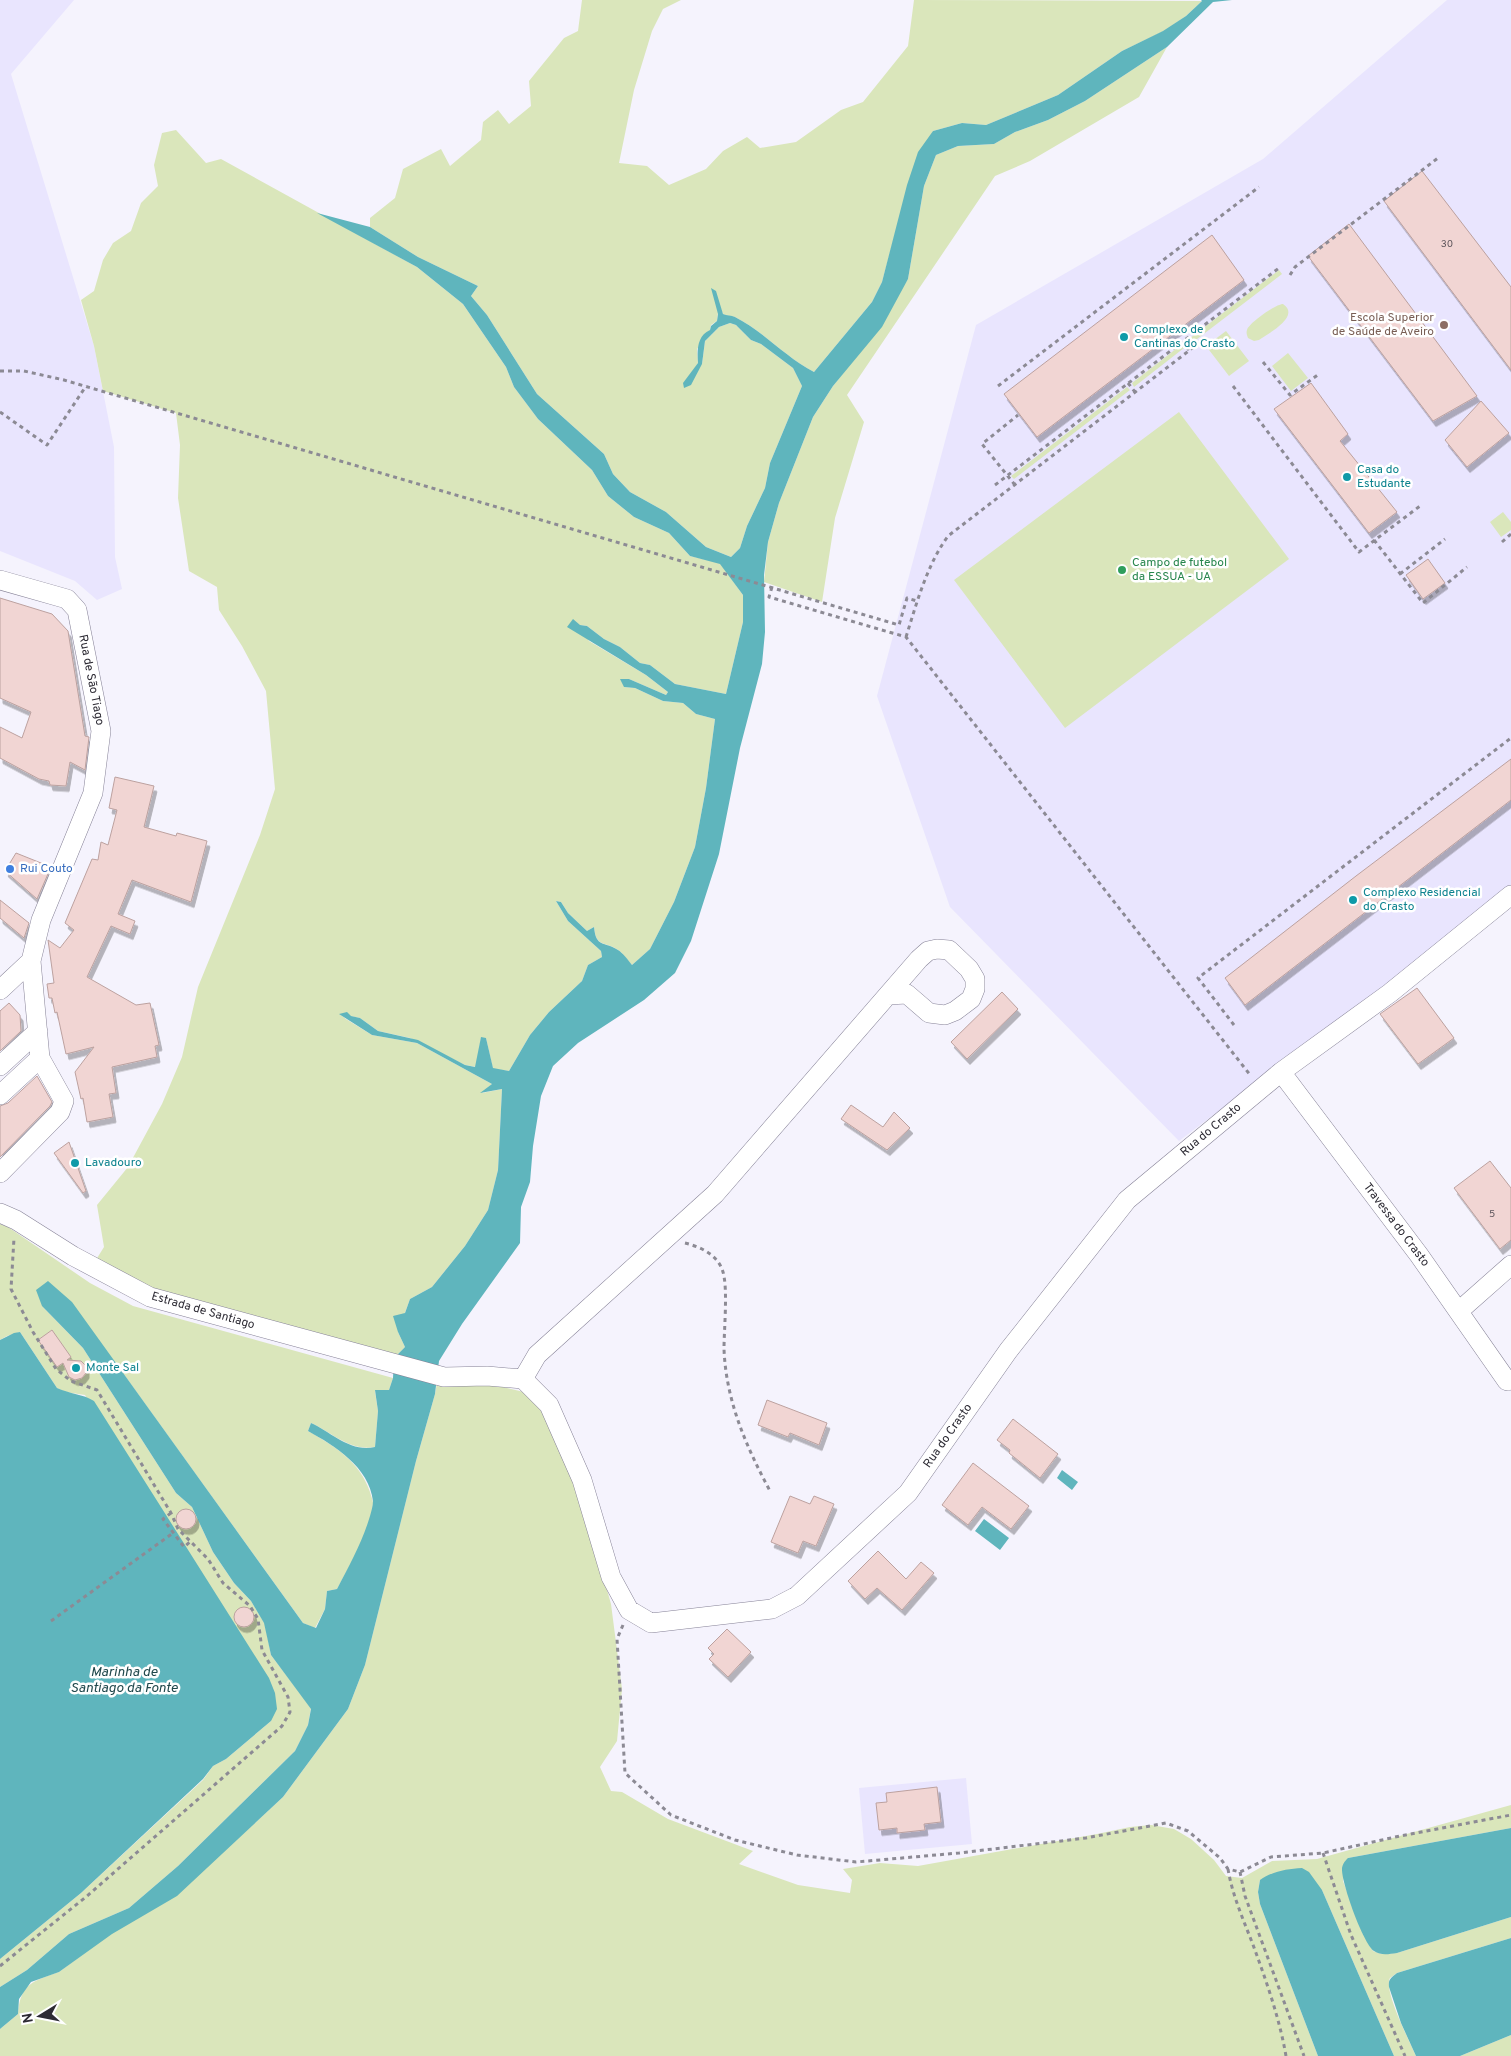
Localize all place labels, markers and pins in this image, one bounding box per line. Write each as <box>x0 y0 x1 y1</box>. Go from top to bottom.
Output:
place label: Escola Superior de Saúde de Aveiro <box>1332 310 1434 340</box>
marker: Escola Superior de Saúde de Aveiro <box>1438 319 1450 331</box>
place label: Complexo de Cantinas do Crasto <box>1134 322 1235 352</box>
marker: Complexo de Cantinas do Crasto <box>1118 331 1130 343</box>
place label: Casa do Estudante <box>1357 462 1411 492</box>
marker: Casa do Estudante <box>1341 471 1353 483</box>
place label: Campo de futebol da ESSUA - UA <box>1132 555 1227 585</box>
marker: Campo de futebol da ESSUA - UA <box>1116 564 1128 576</box>
place label: Rui Couto <box>20 861 73 877</box>
marker: Rui Couto <box>4 863 16 875</box>
place label: Complexo Residencial do Crasto <box>1363 885 1481 915</box>
marker: Complexo Residencial do Crasto <box>1347 894 1359 906</box>
place label: Lavadouro <box>85 1155 142 1171</box>
marker: Lavadouro <box>69 1157 81 1169</box>
place label: Monte Sal <box>86 1360 139 1376</box>
marker: Monte Sal <box>70 1362 82 1374</box>

